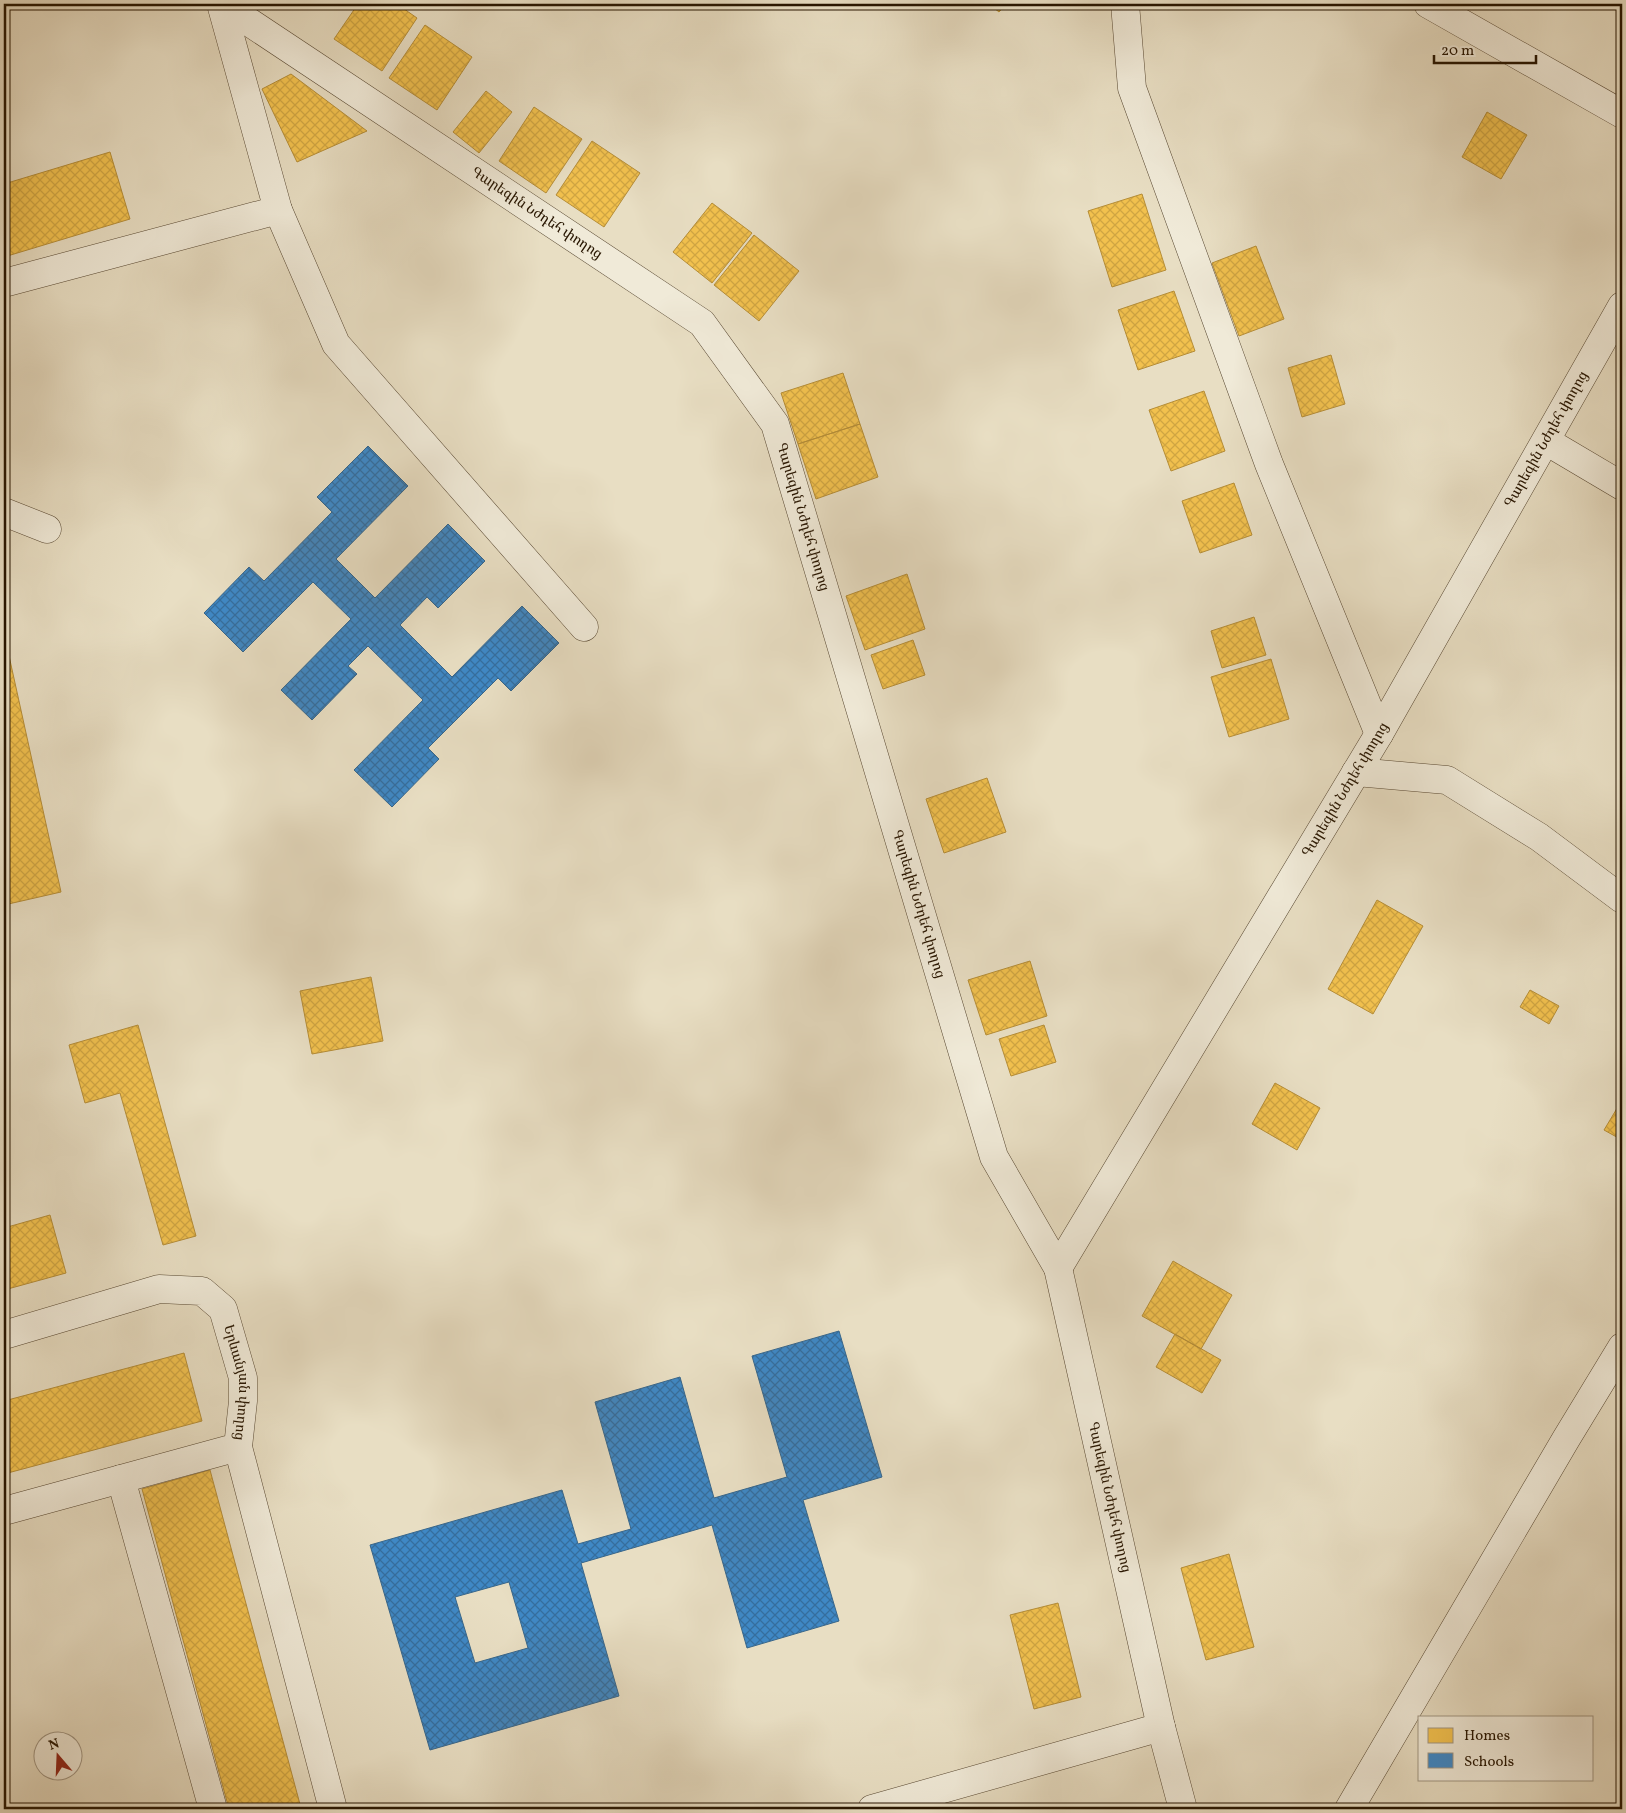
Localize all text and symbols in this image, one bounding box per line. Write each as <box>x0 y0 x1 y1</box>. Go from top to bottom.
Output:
scale bar <box>1434 32 1536 64</box>
text: 20 m <box>1441 41 1474 62</box>
street label: Գարեգին Նժդեհ փողոց <box>467 163 606 264</box>
street label: Գարեգին Նժդեհ փողոց <box>1500 368 1593 511</box>
street label: Գարեգին Նժդեհ փողոց <box>772 441 834 593</box>
street label: Գարեգին Նժդեհ փողոց <box>1298 719 1393 861</box>
street label: Գարեգին Նժդեհ փողոց <box>887 828 950 981</box>
street label: Երևանյան փողոց <box>219 1323 253 1441</box>
street label: Գարեգին Նժդեհ փողոց <box>1083 1420 1136 1574</box>
legend <box>1418 1716 1594 1780</box>
text: Homes <box>1464 1726 1510 1747</box>
north arrow <box>32 1730 82 1780</box>
text: N <box>46 1734 62 1756</box>
text: Schools <box>1464 1752 1514 1773</box>

